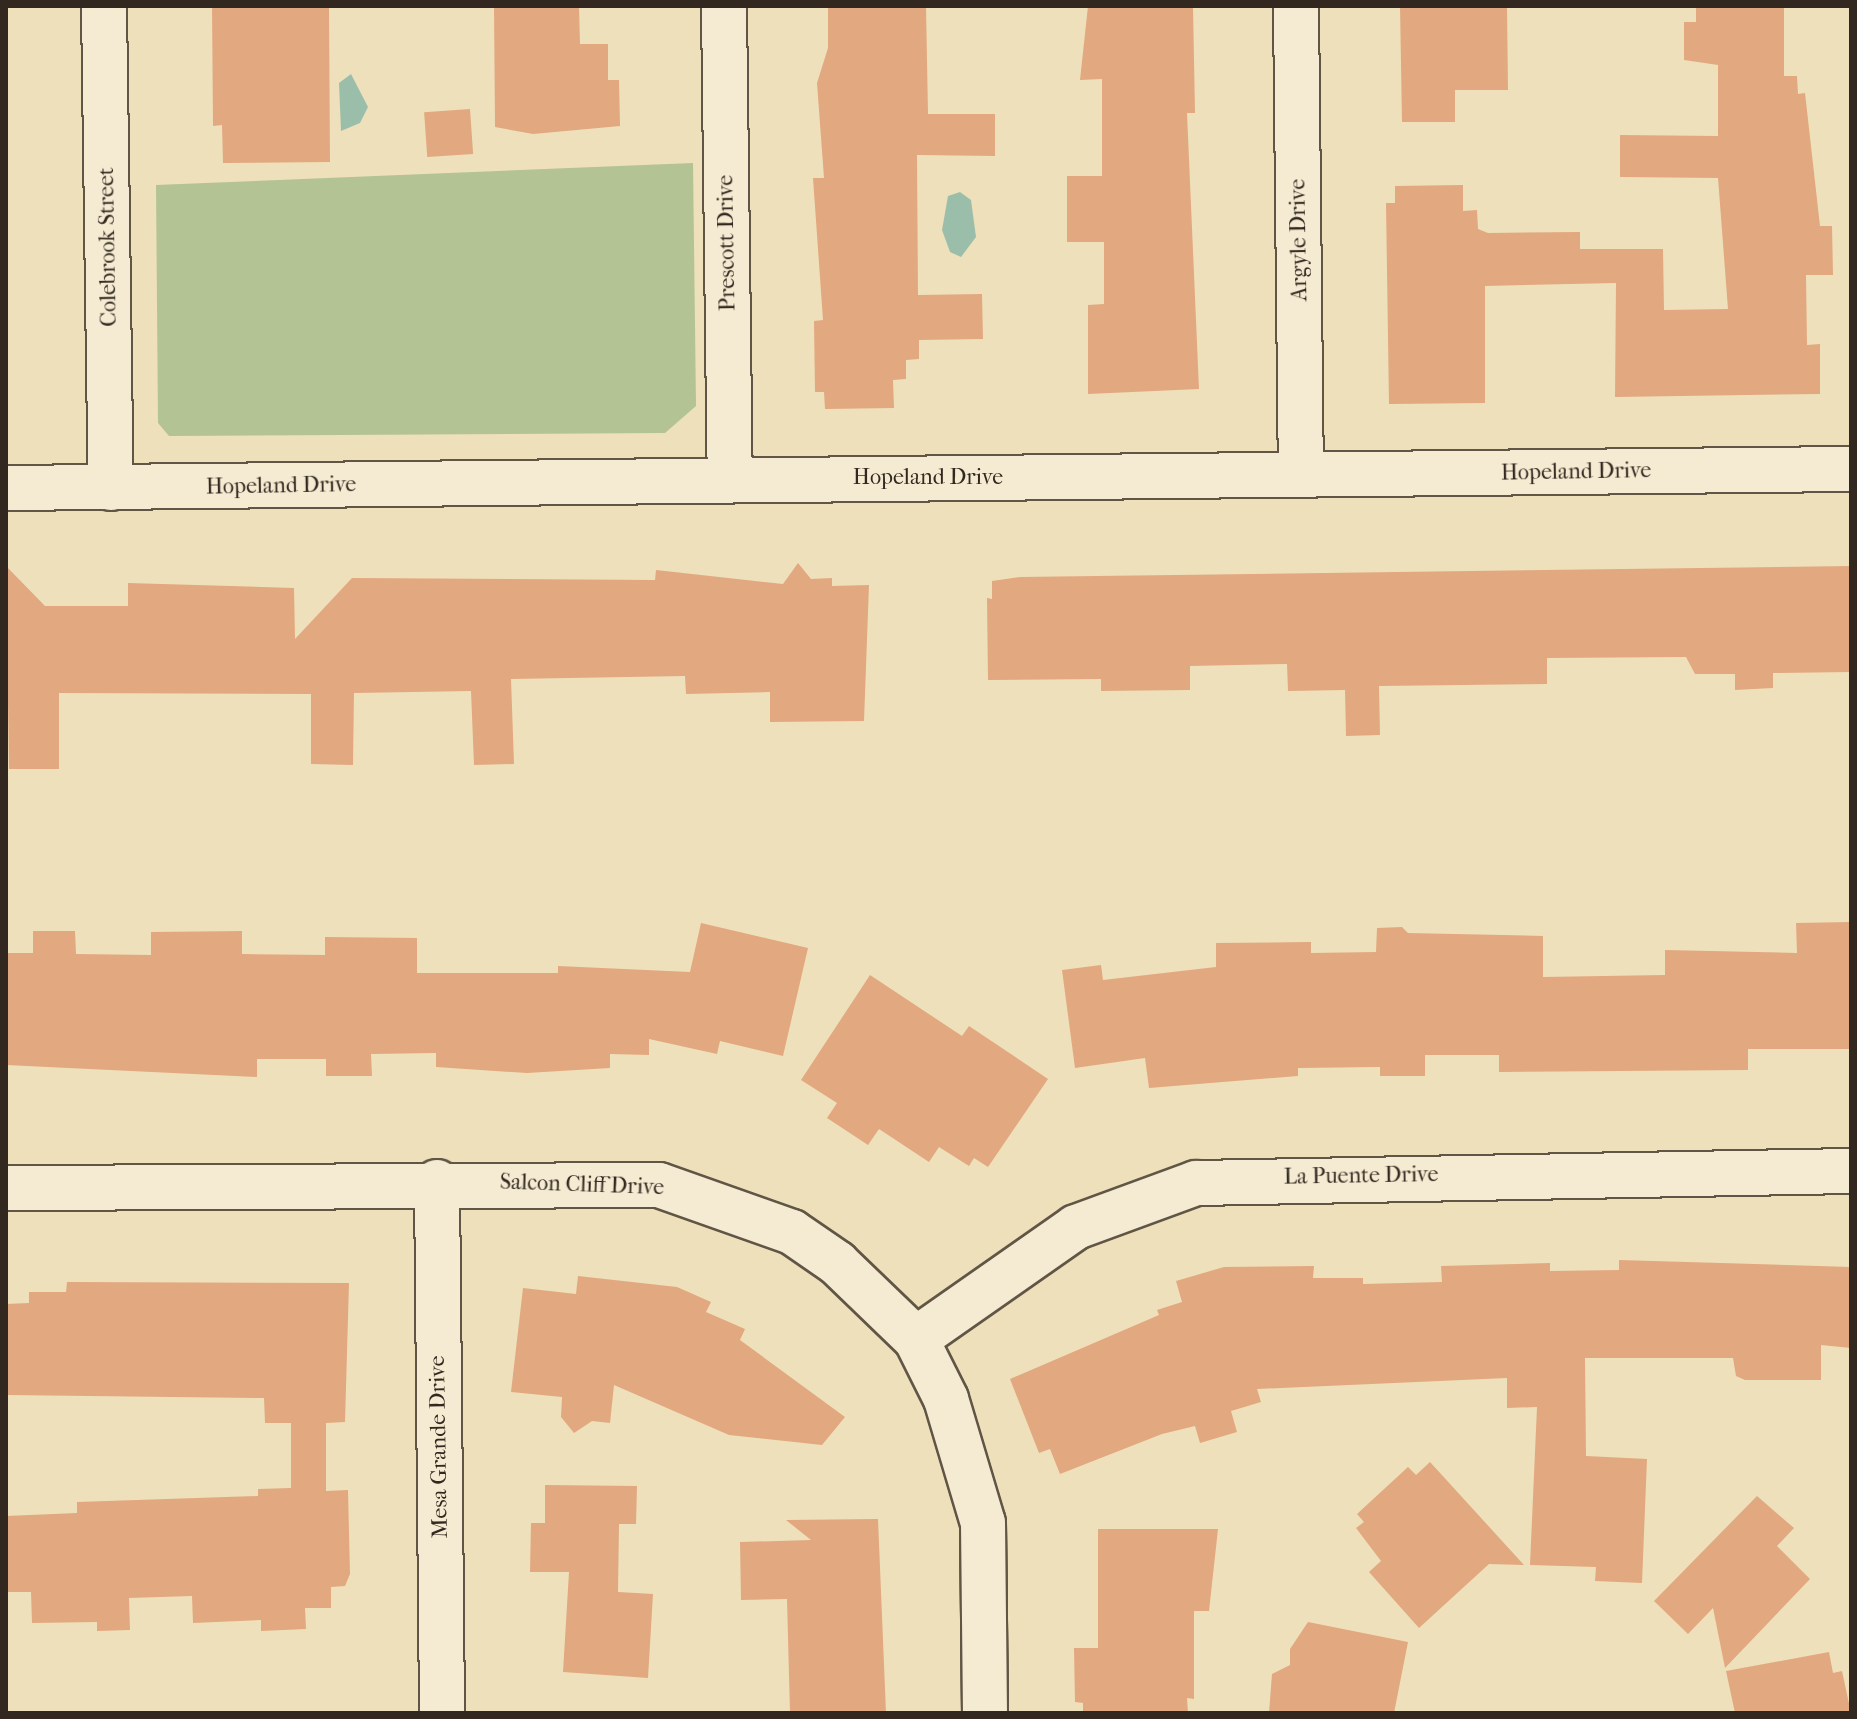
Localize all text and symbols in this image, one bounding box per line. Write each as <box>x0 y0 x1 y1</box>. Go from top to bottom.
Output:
street label: Colebrook Street <box>93 167 123 327</box>
street label: Prescott Drive <box>713 175 741 311</box>
street label: Argyle Drive <box>1285 179 1313 301</box>
street label: Hopeland Drive <box>1501 457 1651 487</box>
street label: Hopeland Drive <box>853 465 1003 491</box>
street label: Hopeland Drive <box>206 471 356 501</box>
street label: La Puente Drive <box>1284 1161 1438 1191</box>
street label: Salcon Cliff Drive <box>499 1169 665 1201</box>
street label: Mesa Grande Drive <box>424 1355 454 1539</box>

